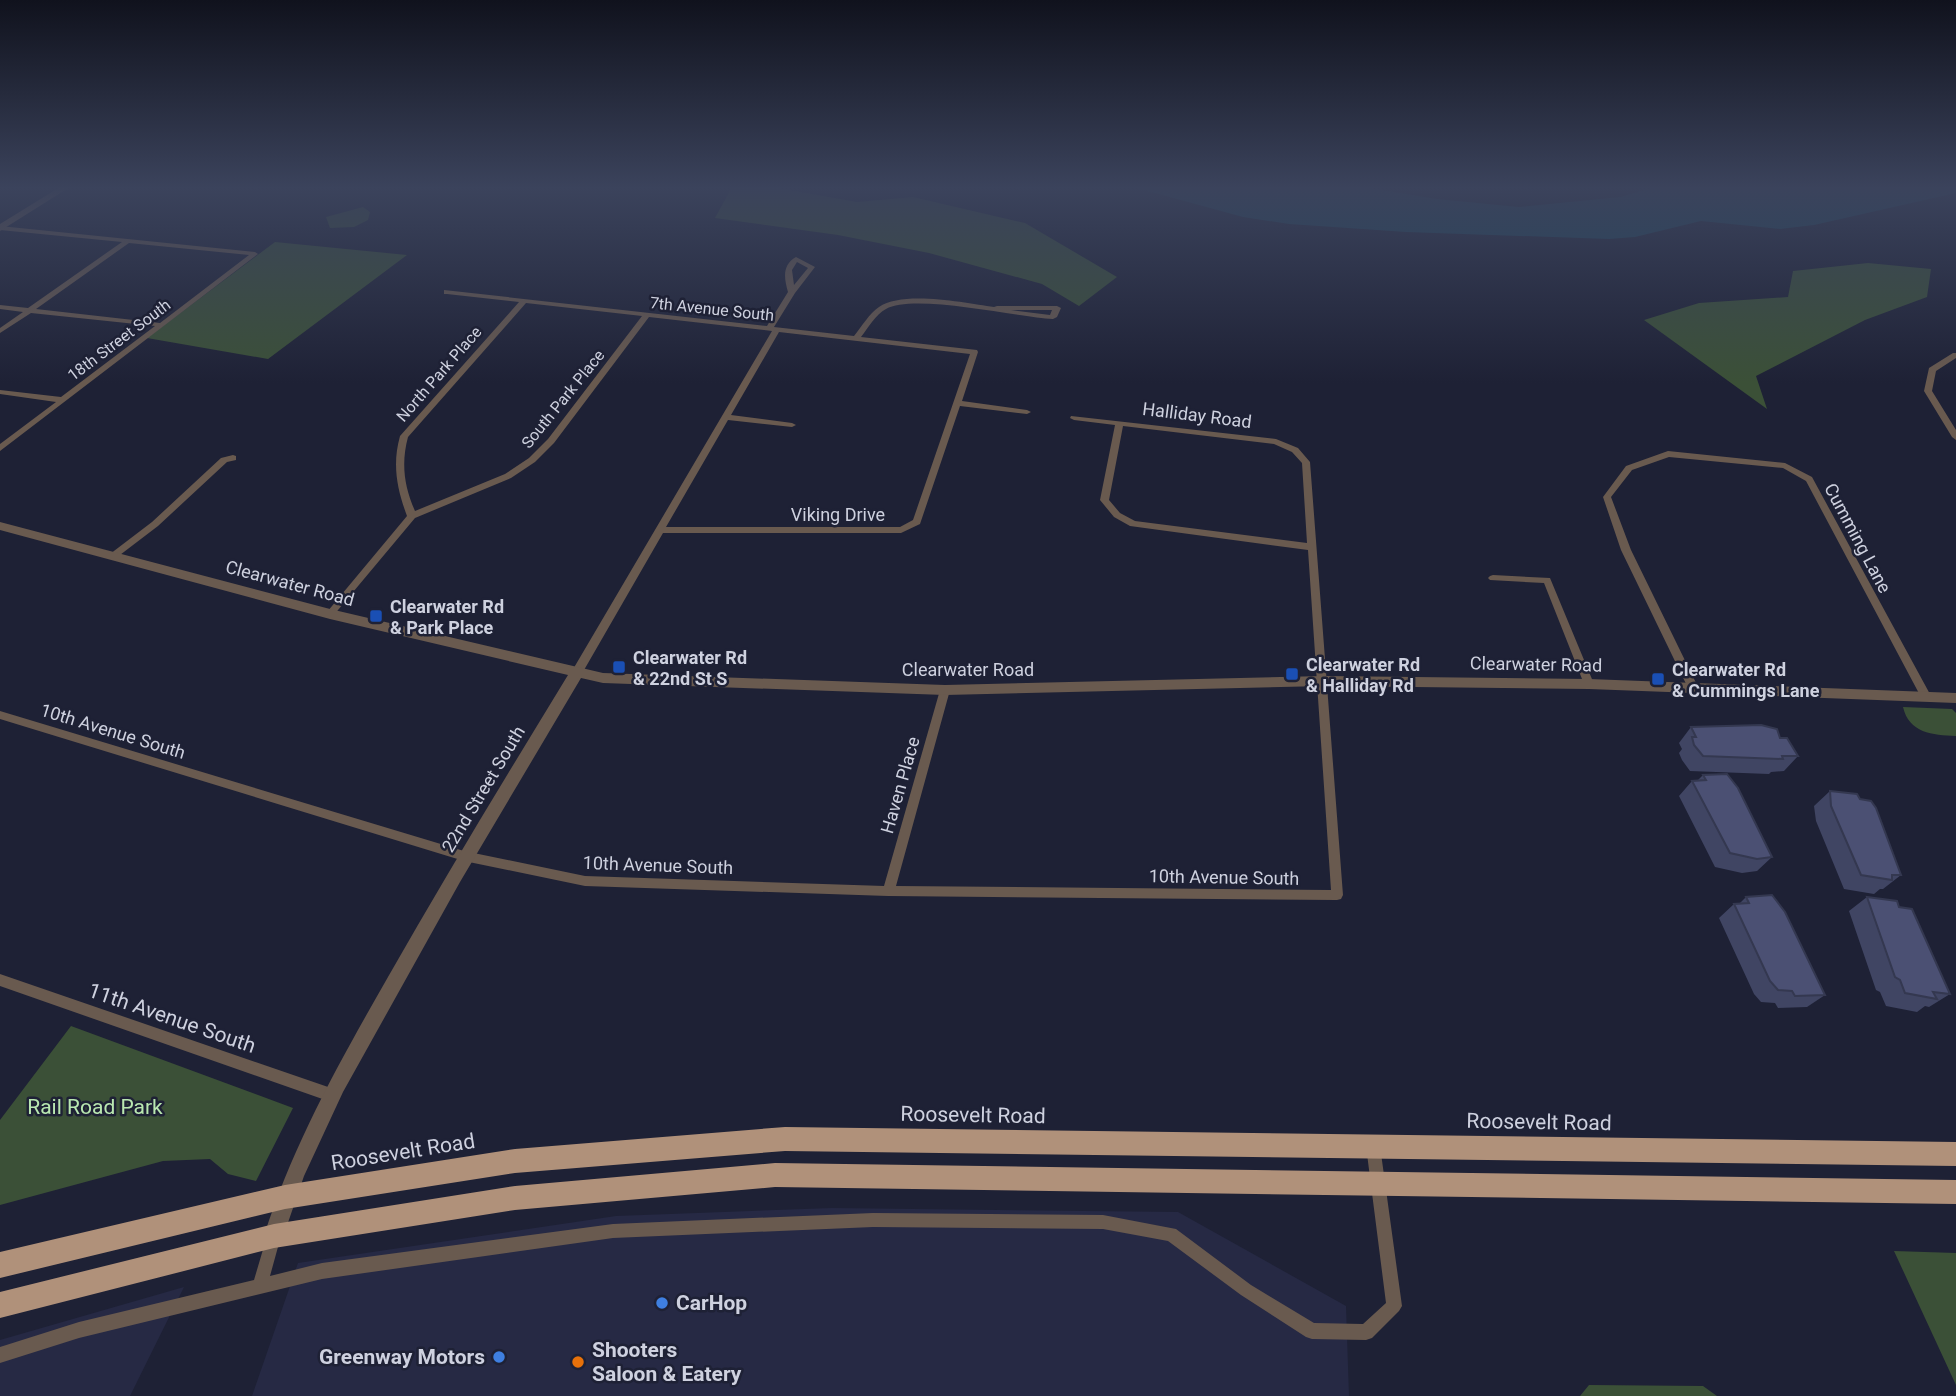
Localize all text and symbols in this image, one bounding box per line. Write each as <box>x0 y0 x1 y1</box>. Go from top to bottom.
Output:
street label: 7th Avenue South <box>649 293 775 325</box>
street label: 18th Street South <box>64 295 174 385</box>
street label: North Park Place <box>392 322 486 426</box>
street label: South Park Place <box>517 346 609 452</box>
street label: Halliday Road <box>1141 398 1253 432</box>
street label: Cumming Lane <box>1820 480 1896 596</box>
street label: Viking Drive <box>791 504 885 525</box>
street label: Clearwater Road <box>223 556 357 610</box>
place label: Clearwater Rd & Park Place <box>390 596 504 638</box>
marker: Clearwater Rd & Park Place <box>368 608 384 624</box>
place label: Clearwater Rd & 22nd St S <box>633 647 747 689</box>
street label: Clearwater Road <box>1470 652 1602 676</box>
place label: Clearwater Rd & Halliday Rd <box>1306 654 1420 696</box>
marker: Clearwater Rd & 22nd St S <box>611 659 627 675</box>
street label: Clearwater Road <box>902 659 1034 680</box>
place label: Clearwater Rd & Cummings Lane <box>1672 659 1820 701</box>
marker: Clearwater Rd & Halliday Rd <box>1284 666 1300 682</box>
marker: Clearwater Rd & Cummings Lane <box>1650 671 1666 687</box>
street label: 10th Avenue South <box>38 699 188 763</box>
street label: 22nd Street South <box>437 722 529 856</box>
street label: Haven Place <box>876 734 924 836</box>
street label: 10th Avenue South <box>582 852 734 878</box>
street label: 10th Avenue South <box>1149 865 1299 889</box>
street label: 11th Avenue South <box>85 978 259 1058</box>
park label: Rail Road Park <box>27 1095 163 1119</box>
street label: Roosevelt Road <box>900 1102 1046 1128</box>
street label: Roosevelt Road <box>1466 1109 1612 1135</box>
street label: Roosevelt Road <box>329 1129 477 1175</box>
place label: CarHop <box>676 1291 747 1315</box>
marker: CarHop <box>654 1295 670 1311</box>
place label: Shooters Saloon & Eatery <box>592 1338 742 1386</box>
place label: Greenway Motors <box>319 1345 485 1369</box>
marker: Greenway Motors <box>491 1349 507 1365</box>
marker: Shooters Saloon & Eatery <box>570 1354 586 1370</box>

